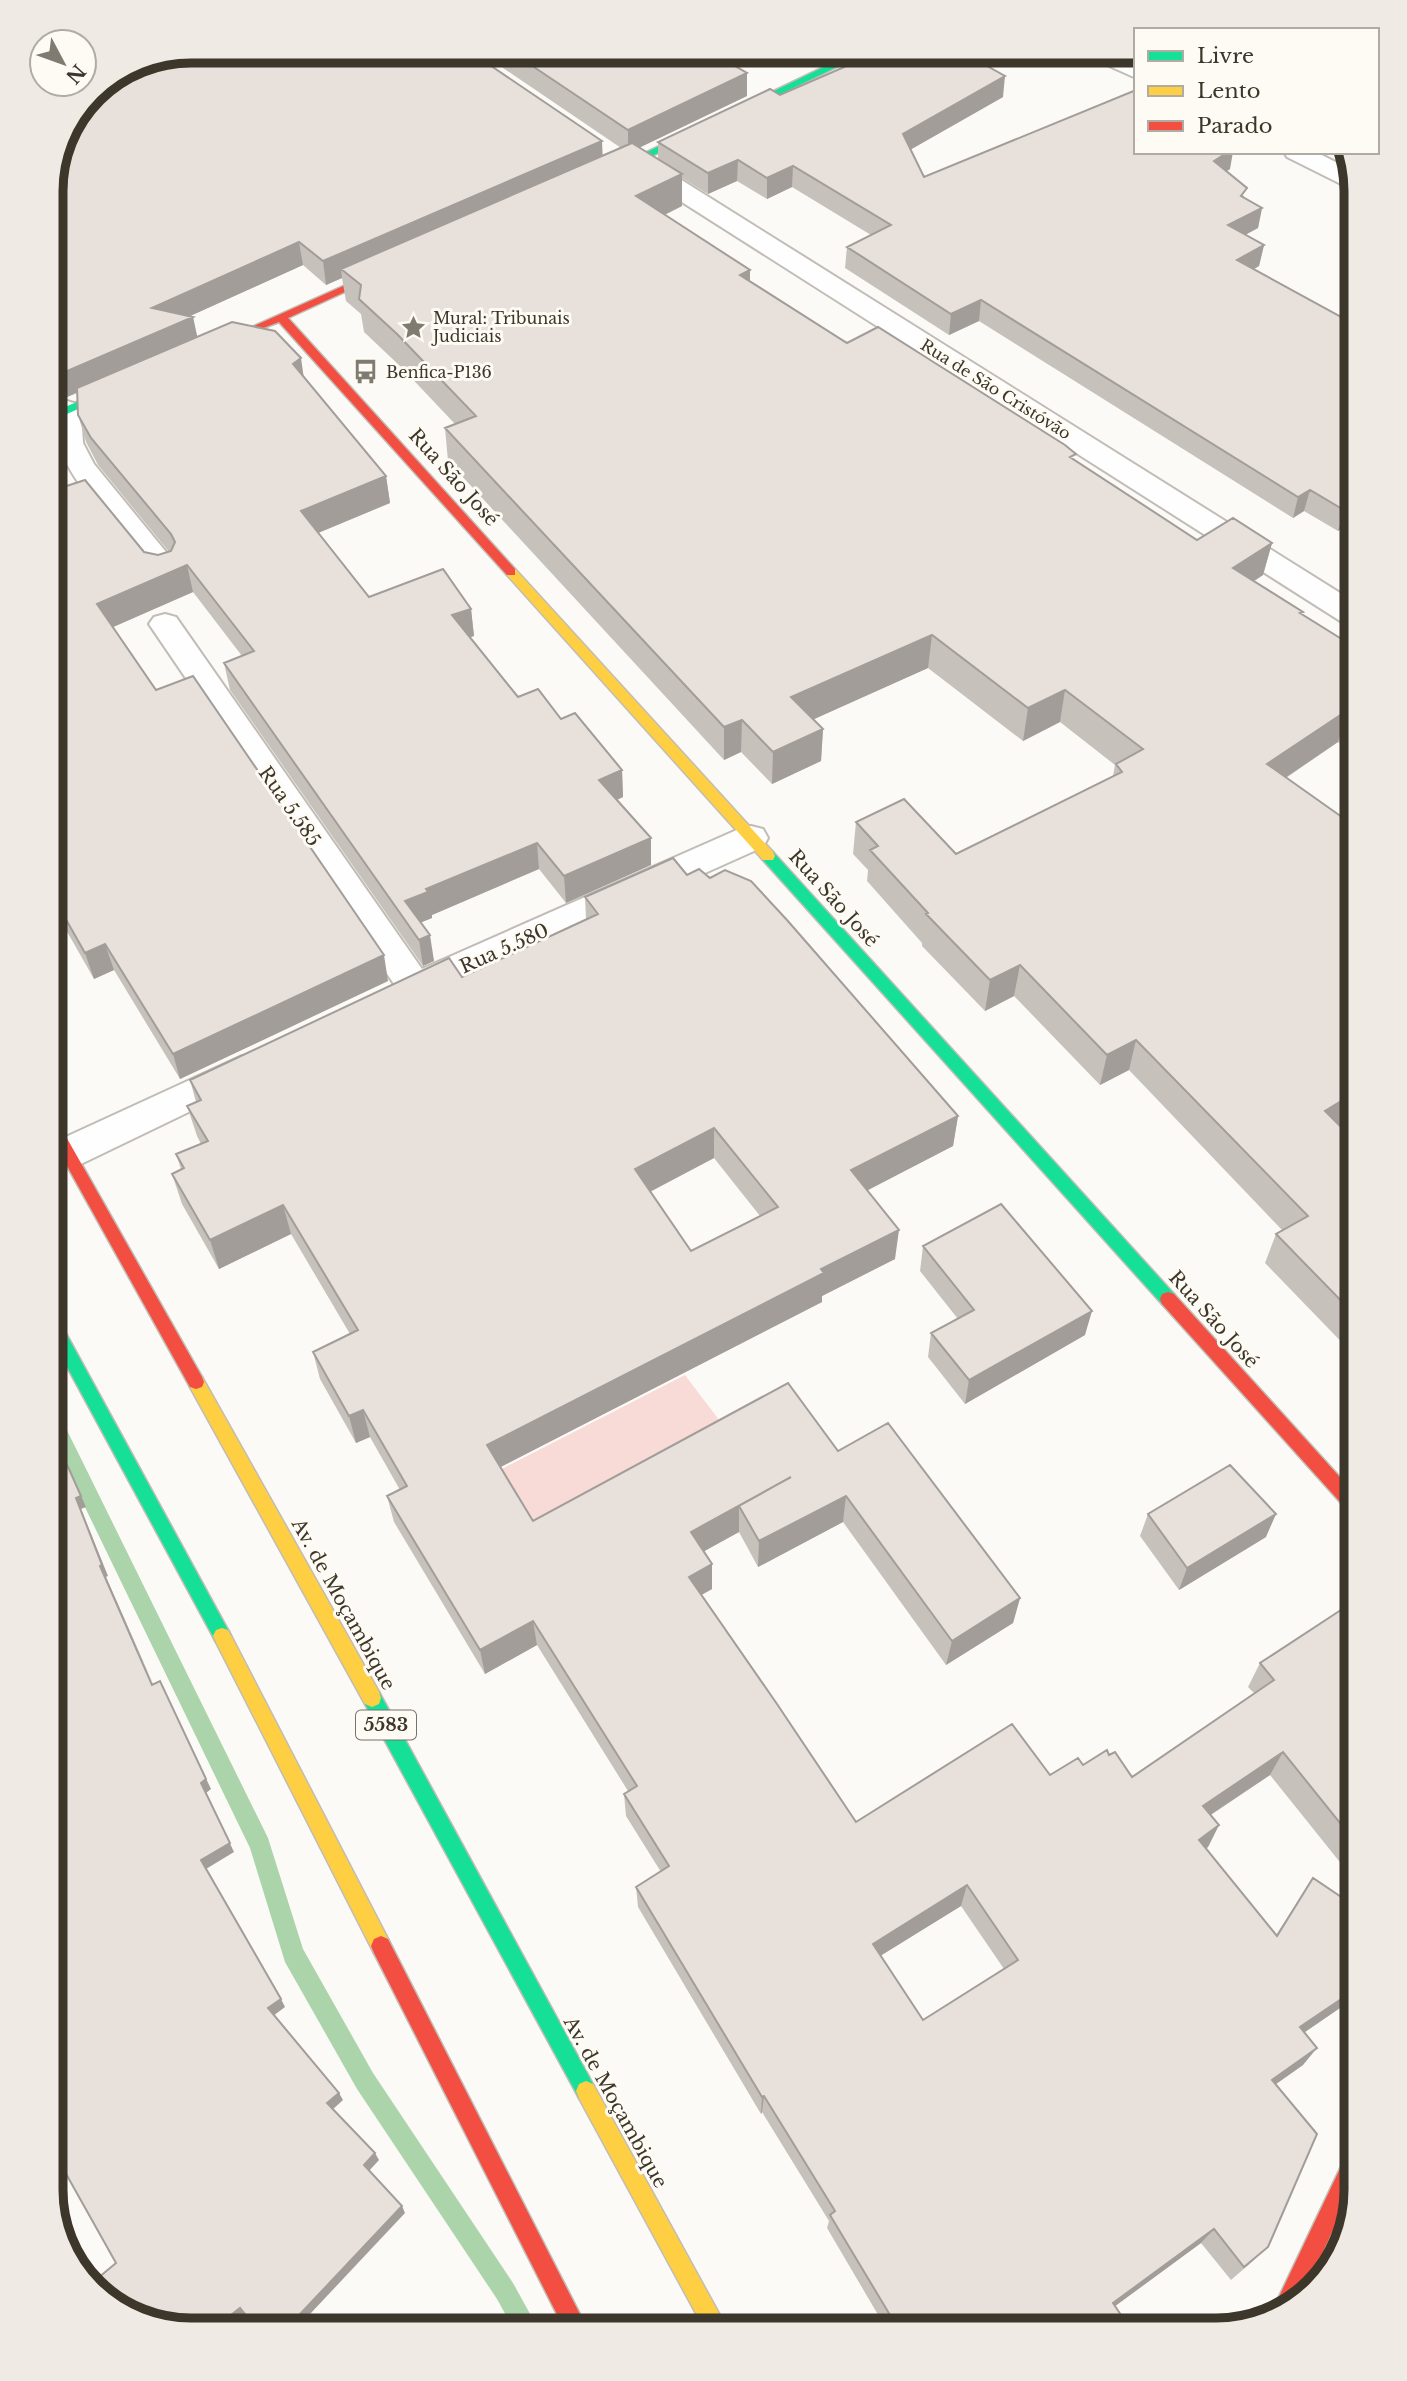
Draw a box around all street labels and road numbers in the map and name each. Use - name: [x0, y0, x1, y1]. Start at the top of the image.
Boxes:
- street label: Rua de São Cristóvão: [917, 334, 1075, 444]
- street label: Rua São José: [404, 424, 503, 531]
- street label: Rua 5.585: [254, 762, 325, 851]
- street label: Rua São José: [784, 845, 883, 952]
- street label: Rua 5.580: [456, 919, 552, 978]
- street label: Rua São José: [1164, 1266, 1263, 1373]
- street label: Av. de Moçambique: [286, 1514, 400, 1694]
- road number: 5583: [356, 1710, 416, 1740]
- street label: Av. de Moçambique: [558, 2012, 672, 2192]

